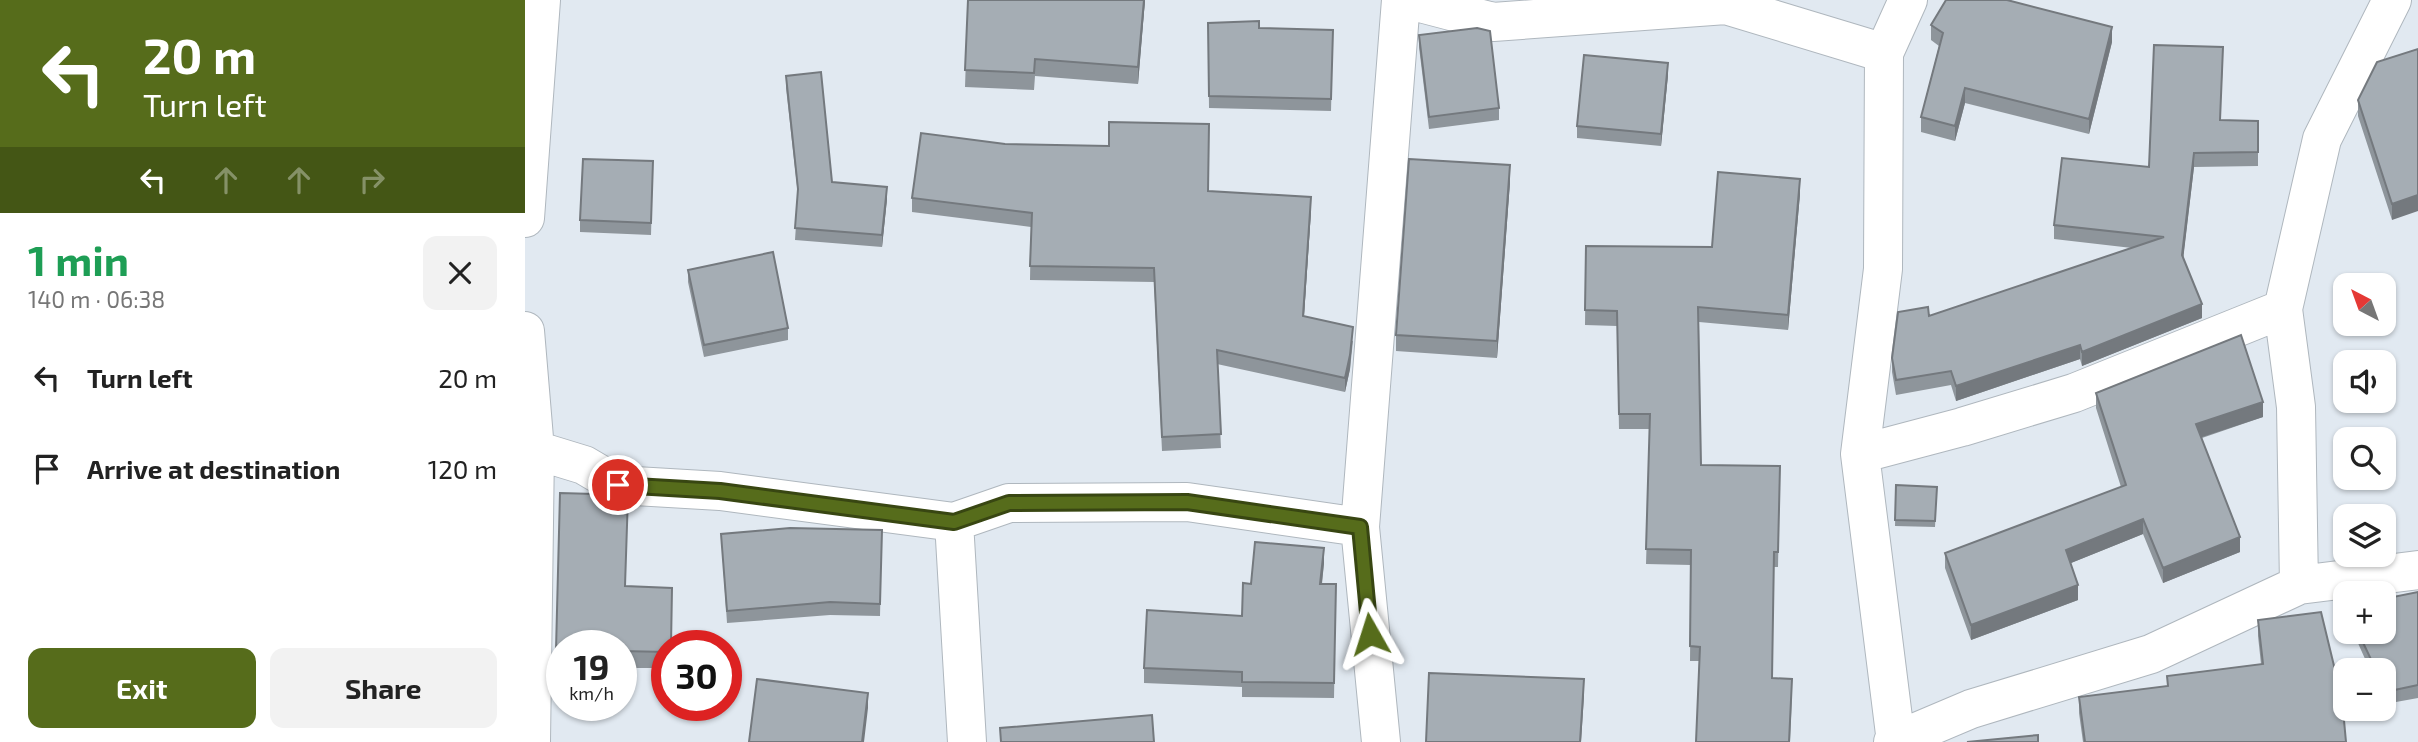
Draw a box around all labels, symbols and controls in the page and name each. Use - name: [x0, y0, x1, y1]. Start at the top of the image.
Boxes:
- text: 20 m: [143, 25, 256, 84]
- icon: left: [28, 28, 119, 119]
- text: Turn left: [143, 85, 267, 123]
- icon: left: [134, 161, 172, 199]
- icon: ahead: [207, 161, 245, 199]
- icon: ahead: [280, 161, 318, 199]
- icon: right: [353, 161, 391, 199]
- text: 1 min: [28, 234, 129, 284]
- button: close: [423, 236, 497, 310]
- north arrow: [2333, 273, 2396, 336]
- map controls: [2333, 273, 2396, 721]
- text: 140 m · 06:38: [28, 285, 165, 313]
- button: sound: [2333, 350, 2396, 413]
- icon: left: [28, 359, 66, 397]
- text: Turn left: [87, 362, 193, 393]
- text: 20 m: [438, 362, 497, 393]
- button: search: [2333, 427, 2396, 490]
- icon: arrive: [28, 450, 66, 488]
- text: Arrive at destination: [87, 453, 340, 484]
- text: 120 m: [428, 453, 497, 484]
- pin: [588, 455, 648, 515]
- icon: arrive: [599, 466, 637, 504]
- button: layers: [2333, 504, 2396, 567]
- button: +: [2333, 581, 2396, 644]
- position arrow: [1333, 597, 1407, 671]
- speed limit sign: 30: [651, 630, 742, 721]
- text: 19: [574, 645, 609, 687]
- button: Exit: [28, 648, 256, 728]
- button: Share: [270, 648, 497, 728]
- button: −: [2333, 658, 2396, 721]
- text: km/h: [569, 682, 614, 704]

